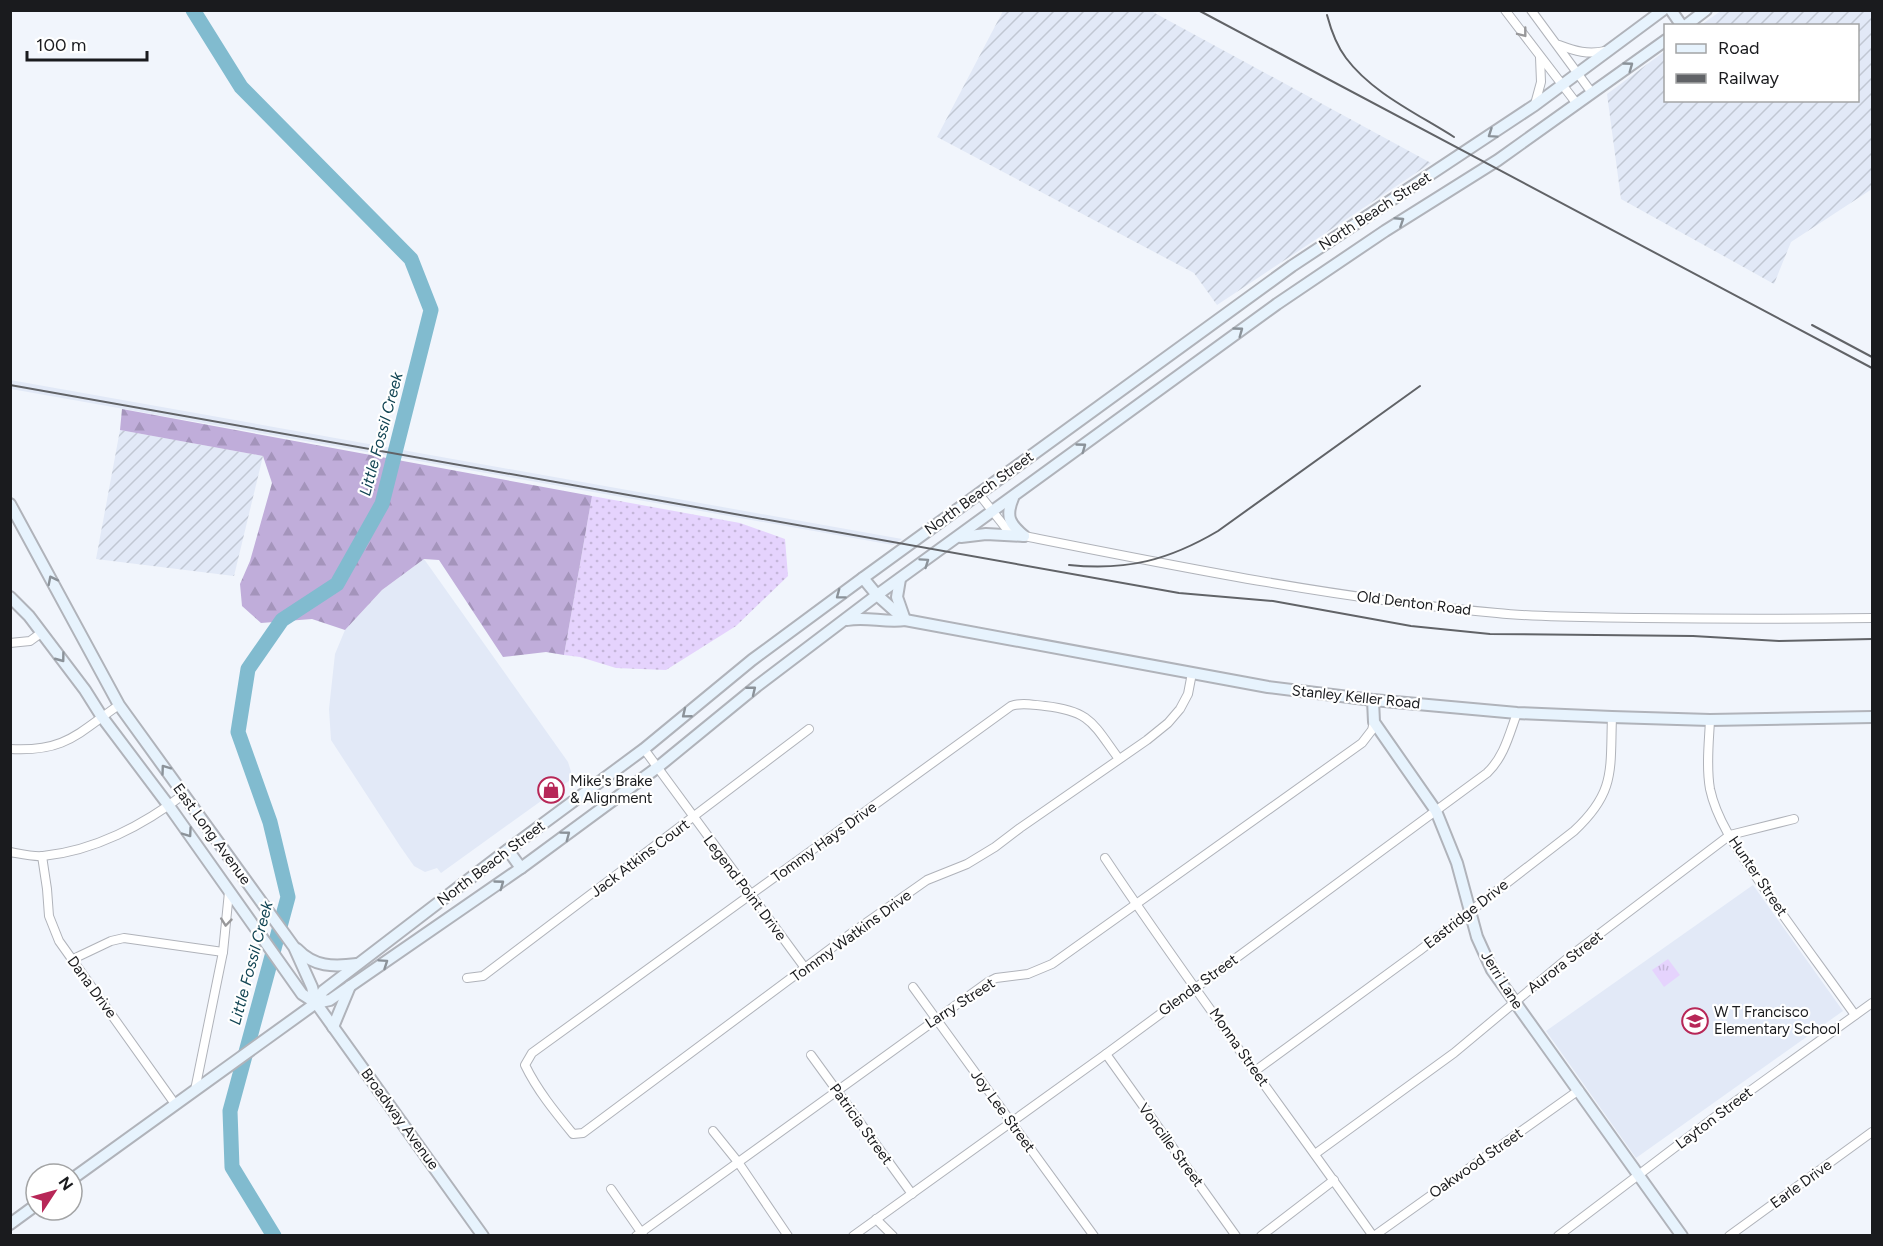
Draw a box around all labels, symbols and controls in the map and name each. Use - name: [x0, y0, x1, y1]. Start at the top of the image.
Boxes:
- scale bar: [27, 24, 147, 62]
- legend: [1664, 24, 1859, 102]
- one-way arrow: [1515, 26, 1526, 37]
- text: 100 m: [36, 34, 86, 56]
- text: Road: [1718, 37, 1759, 59]
- one-way arrow: [1622, 62, 1633, 73]
- text: Railway: [1718, 67, 1780, 89]
- one-way arrow: [1488, 127, 1499, 138]
- street label: North Beach Street: [1315, 168, 1435, 254]
- one-way arrow: [1393, 217, 1404, 228]
- one-way arrow: [1233, 328, 1244, 339]
- water label: Little Fossil Creek: [355, 369, 407, 498]
- one-way arrow: [1076, 443, 1087, 454]
- street label: North Beach Street: [921, 447, 1037, 539]
- one-way arrow: [918, 558, 929, 569]
- one-way arrow: [47, 575, 59, 586]
- street label: Old Denton Road: [1356, 587, 1472, 619]
- one-way arrow: [835, 588, 846, 599]
- one-way arrow: [53, 652, 64, 663]
- street label: Stanley Keller Road: [1291, 681, 1421, 713]
- one-way arrow: [745, 687, 756, 698]
- one-way arrow: [682, 707, 693, 718]
- one-way arrow: [161, 765, 172, 776]
- place label: Mike's Brake & Alignment: [570, 772, 653, 807]
- shop icon: Mike's Brake & Alignment: [536, 775, 566, 805]
- street label: East Long Avenue: [169, 780, 255, 888]
- street label: Tommy Hays Drive: [768, 798, 880, 886]
- street label: Jack Atkins Court: [587, 815, 693, 901]
- street label: North Beach Street: [434, 816, 549, 909]
- one-way arrow: [181, 826, 192, 837]
- one-way arrow: [559, 832, 570, 843]
- street label: Legend Point Drive: [700, 832, 790, 944]
- street label: Hunter Street: [1725, 833, 1792, 920]
- street label: Eastridge Drive: [1420, 876, 1512, 952]
- one-way arrow: [493, 880, 504, 891]
- street label: Tommy Watkins Drive: [787, 886, 915, 986]
- water label: Little Fossil Creek: [225, 898, 277, 1027]
- one-way arrow: [220, 918, 233, 927]
- street label: Aurora Street: [1524, 927, 1607, 997]
- street label: Jerri Lane: [1477, 948, 1527, 1012]
- street label: Glenda Street: [1155, 950, 1241, 1020]
- street label: Dana Drive: [63, 952, 121, 1022]
- one-way arrow: [377, 959, 388, 970]
- street label: Larry Street: [922, 974, 998, 1032]
- place label: W T Francisco Elementary School: [1714, 1003, 1840, 1038]
- street label: Monna Street: [1205, 1004, 1273, 1090]
- school or university icon: W T Francisco Elementary School: [1680, 1006, 1710, 1036]
- street label: Broadway Avenue: [357, 1065, 443, 1173]
- street label: Joy Lee Street: [967, 1066, 1039, 1156]
- street label: Patricia Street: [826, 1080, 896, 1168]
- street label: Layton Street: [1672, 1083, 1756, 1153]
- street label: Voncille Street: [1135, 1100, 1208, 1191]
- street label: Oakwood Street: [1426, 1124, 1527, 1202]
- street label: Earle Drive: [1767, 1156, 1835, 1212]
- north arrow: [24, 1162, 84, 1222]
- text: N: [54, 1173, 77, 1194]

